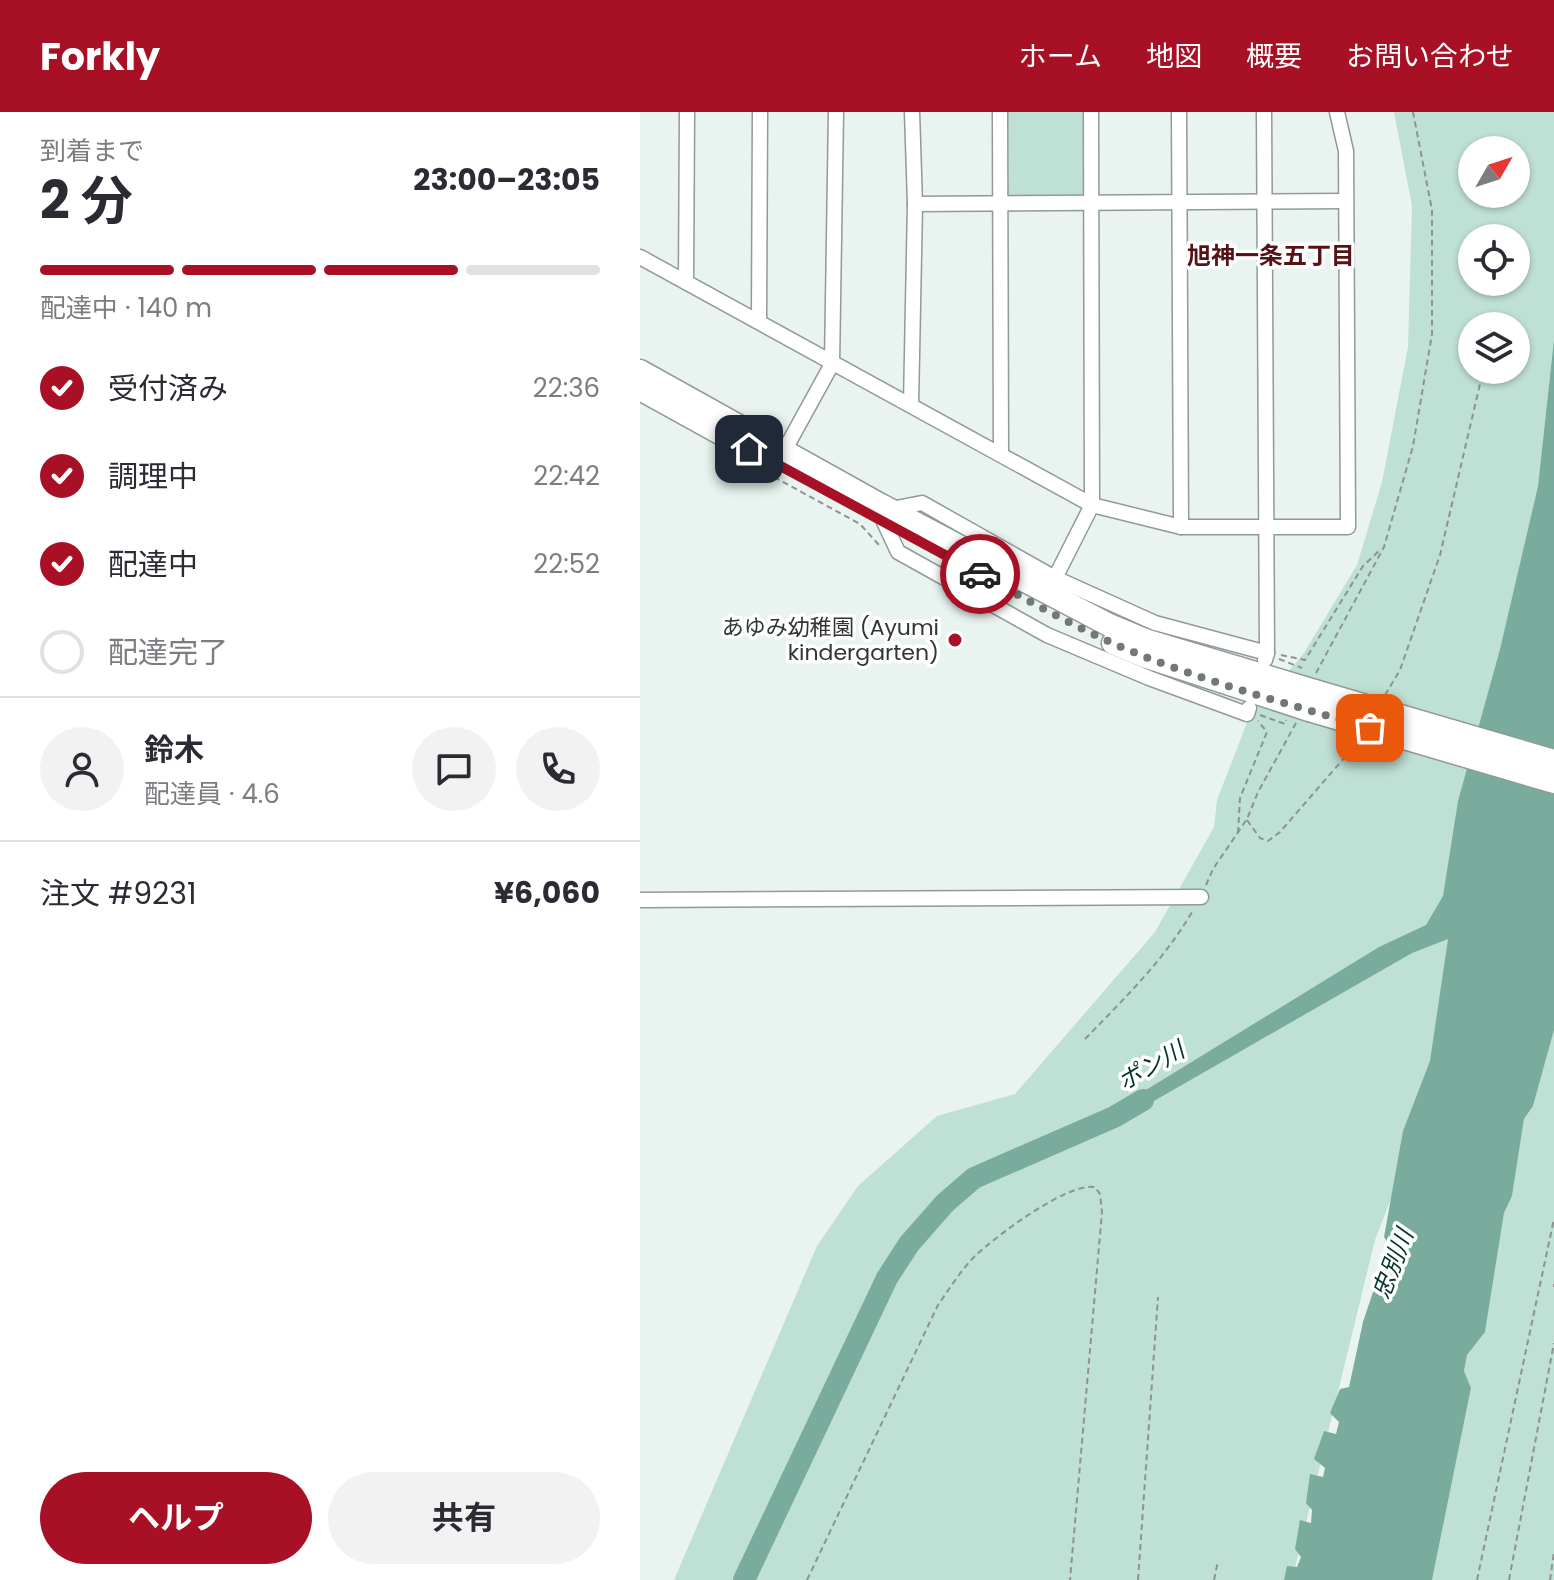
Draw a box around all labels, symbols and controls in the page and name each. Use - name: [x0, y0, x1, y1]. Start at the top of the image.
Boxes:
- text: Forkly: [40, 30, 160, 83]
- text: ホーム: [1019, 37, 1102, 76]
- text: 地図: [1146, 37, 1202, 76]
- text: 概要: [1246, 37, 1302, 76]
- text: お問い合わせ: [1346, 37, 1514, 76]
- text: 到着まで: [40, 133, 144, 169]
- north arrow: [1458, 136, 1530, 208]
- map controls: [1458, 136, 1530, 384]
- text: 23:00–23:05: [413, 158, 600, 201]
- text: 2 分: [40, 164, 133, 237]
- button: locate: [1458, 224, 1530, 296]
- district label: 旭神一条五丁目: [1187, 239, 1355, 272]
- text: 配達中 · 140 m: [40, 290, 212, 326]
- button: layers: [1458, 312, 1530, 384]
- icon: check: [40, 366, 84, 410]
- text: 受付済み: [108, 367, 228, 410]
- text: 22:36: [533, 370, 600, 406]
- pin: [715, 415, 783, 483]
- icon: home: [727, 427, 771, 471]
- icon: check: [40, 454, 84, 498]
- text: 調理中: [108, 455, 198, 498]
- text: 22:42: [533, 458, 600, 494]
- courier: [940, 534, 1020, 614]
- icon: check: [40, 542, 84, 586]
- text: 配達中: [108, 543, 198, 586]
- text: 22:52: [533, 546, 600, 582]
- icon: car: [958, 552, 1002, 596]
- place label: あゆみ幼稚園 (Ayumi kindergarten): [722, 612, 939, 668]
- text: 配達完了: [108, 631, 228, 674]
- marker: あゆみ幼稚園 (Ayumi kindergarten): [946, 631, 964, 649]
- pin: [1336, 694, 1404, 762]
- icon: bag: [1348, 706, 1392, 750]
- button: person: [40, 727, 124, 811]
- button: chat: [412, 727, 496, 811]
- button: phone: [516, 727, 600, 811]
- text: 鈴木: [144, 728, 204, 771]
- text: 配達員 · 4.6: [144, 776, 280, 812]
- text: ¥6,060: [494, 871, 600, 914]
- text: 注文 #9231: [40, 872, 197, 915]
- water label: ポン川: [1111, 1032, 1193, 1098]
- water label: 忠別川: [1364, 1221, 1422, 1303]
- button: ヘルプ: [40, 1472, 312, 1564]
- button: 共有: [328, 1472, 600, 1564]

